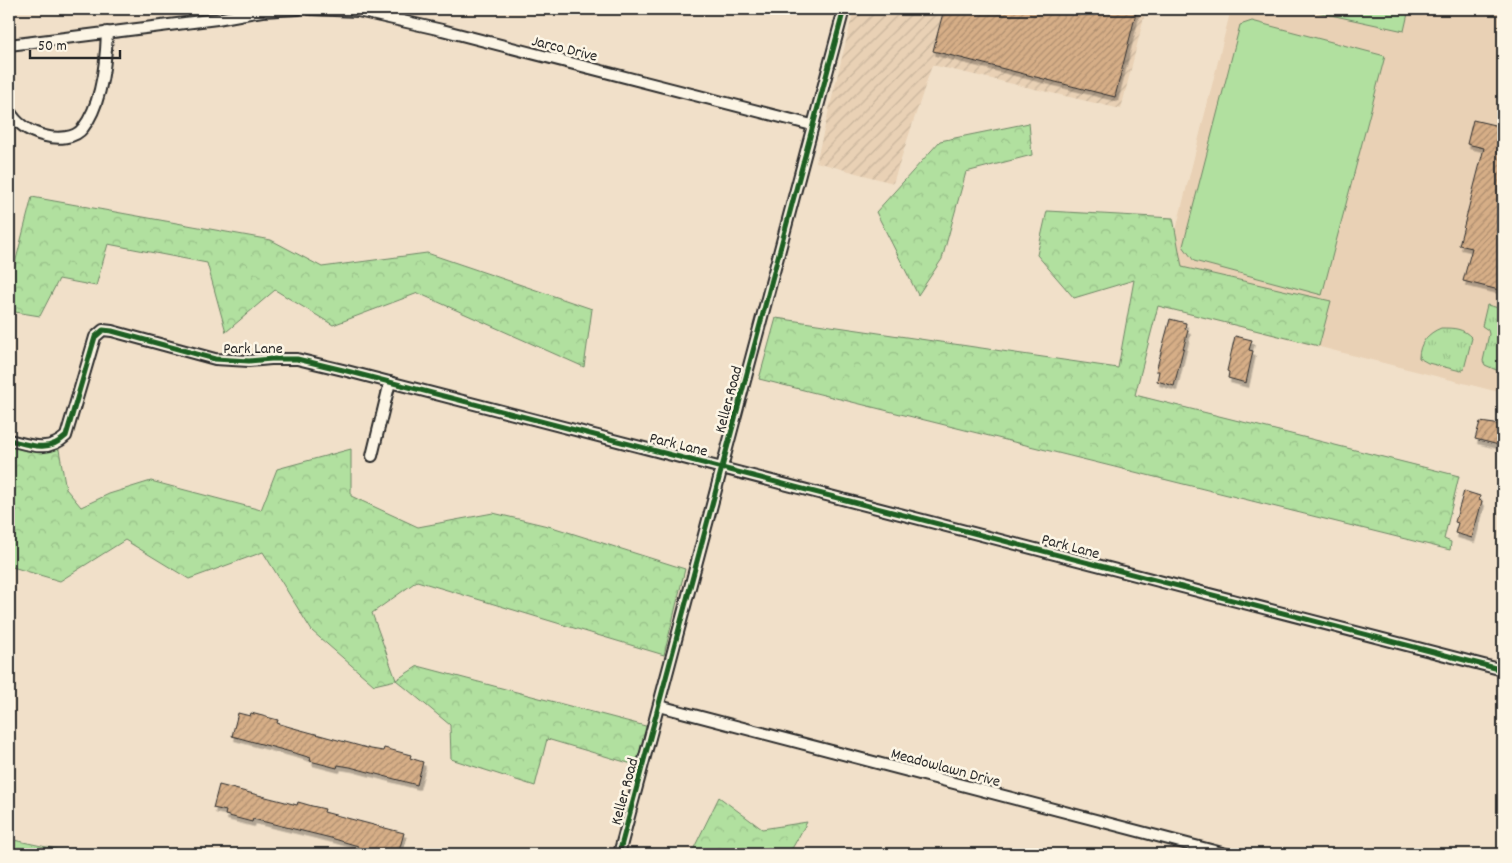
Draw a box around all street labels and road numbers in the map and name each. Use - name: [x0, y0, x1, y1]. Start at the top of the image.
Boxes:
- street label: Jarco Drive: [529, 30, 600, 69]
- street label: Park Lane: [223, 338, 283, 361]
- street label: Keller Road: [709, 364, 749, 436]
- street label: Park Lane: [647, 427, 710, 464]
- street label: Park Lane: [1039, 529, 1102, 566]
- street label: Meadowlawn Drive: [888, 743, 1003, 794]
- street label: Keller Road: [605, 756, 645, 828]

